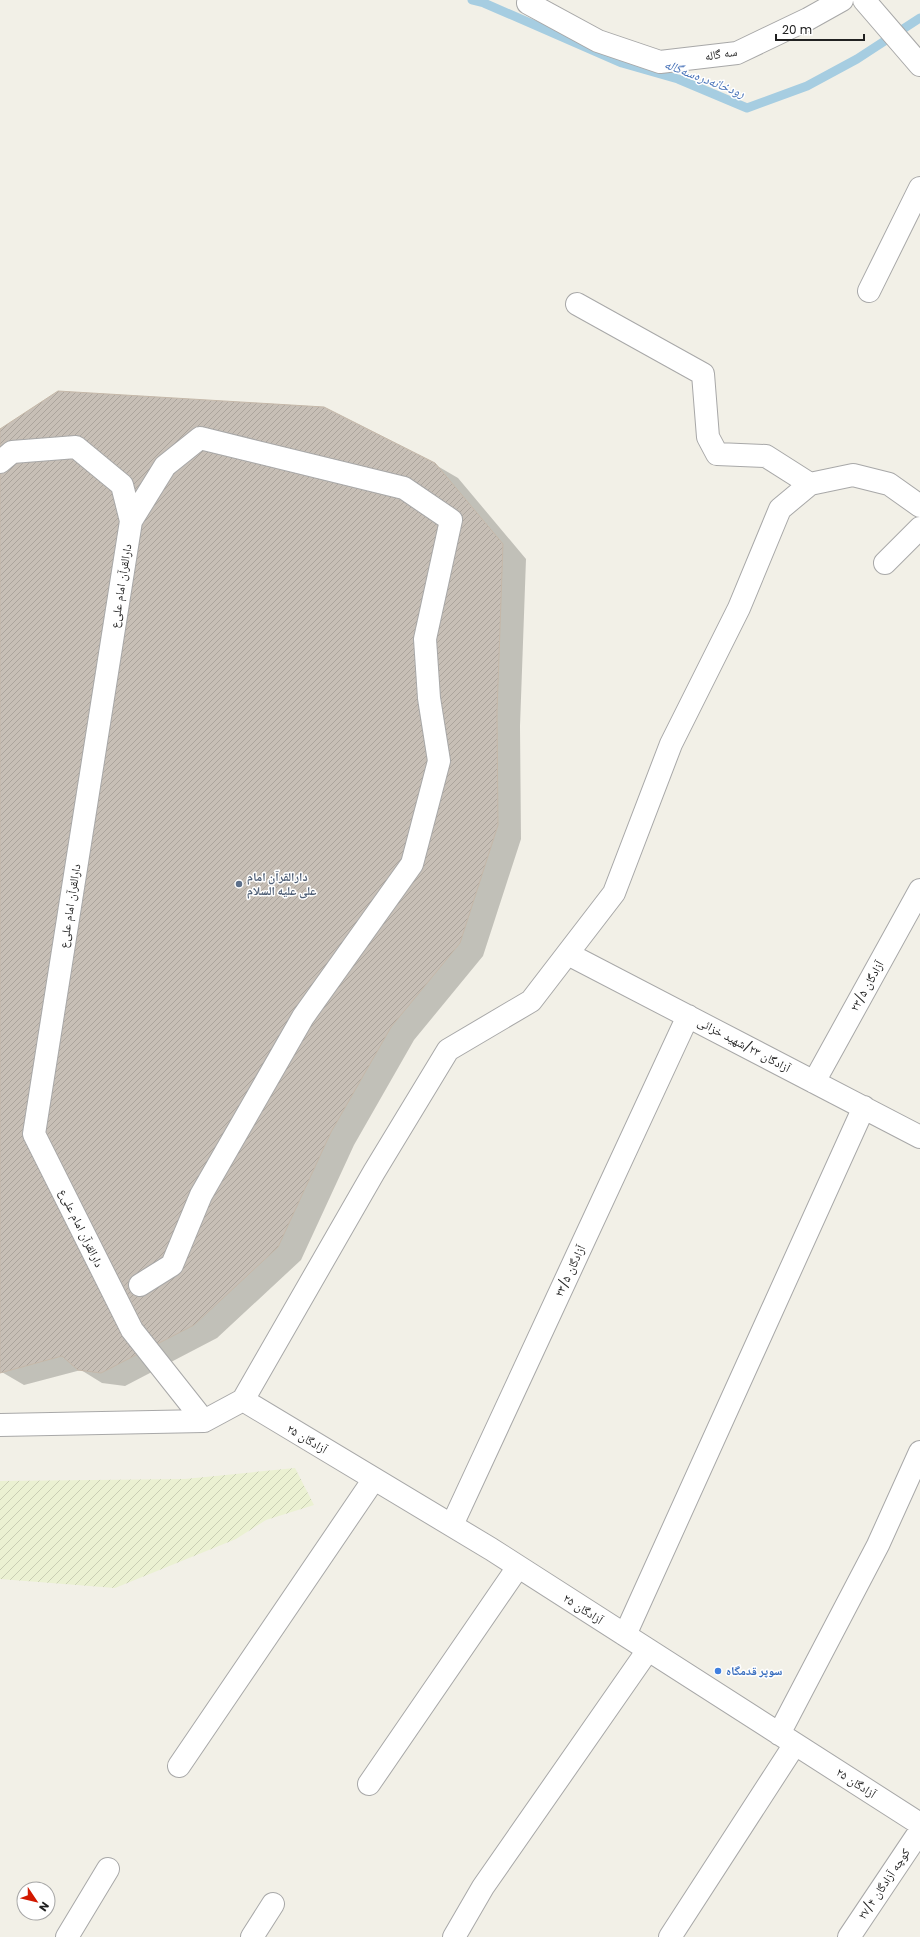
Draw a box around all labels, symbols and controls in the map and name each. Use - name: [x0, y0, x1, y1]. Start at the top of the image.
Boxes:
- scale bar: [776, 16, 864, 42]
- text: 20 m: [782, 21, 812, 38]
- street label: سه گاله: [704, 43, 738, 64]
- water label: رودخانه‌دره‌سه‌گاله: [662, 54, 748, 103]
- street label: دارالقرآن امام علی‌ع: [105, 542, 136, 629]
- street label: دارالقرآن امام علی‌ع: [54, 862, 85, 949]
- place label: دارالقرآن امام علی علیه السلام: [247, 868, 317, 899]
- marker: دارالقرآن امام علی علیه السلام: [234, 879, 244, 889]
- street label: آزادگان ۲۳/۵: [846, 957, 888, 1014]
- street label: آزادگان ۲۳/شهید خزائی: [695, 1013, 794, 1077]
- street label: دارالقرآن امام علی‌ع: [55, 1186, 108, 1270]
- street label: آزادگان ۲۳/۵: [550, 1241, 589, 1300]
- street label: آزادگان ۲۵: [284, 1420, 331, 1458]
- street label: آزادگان ۲۵: [560, 1589, 607, 1628]
- place label: سوپر قدمگاه: [726, 1662, 782, 1679]
- marker: سوپر قدمگاه: [713, 1666, 723, 1676]
- street label: آزادگان ۲۵: [833, 1763, 880, 1802]
- street label: کوچه آزادگان ۲۷/۴: [854, 1845, 914, 1923]
- north arrow: [16, 1881, 56, 1921]
- text: N: [35, 1899, 53, 1915]

